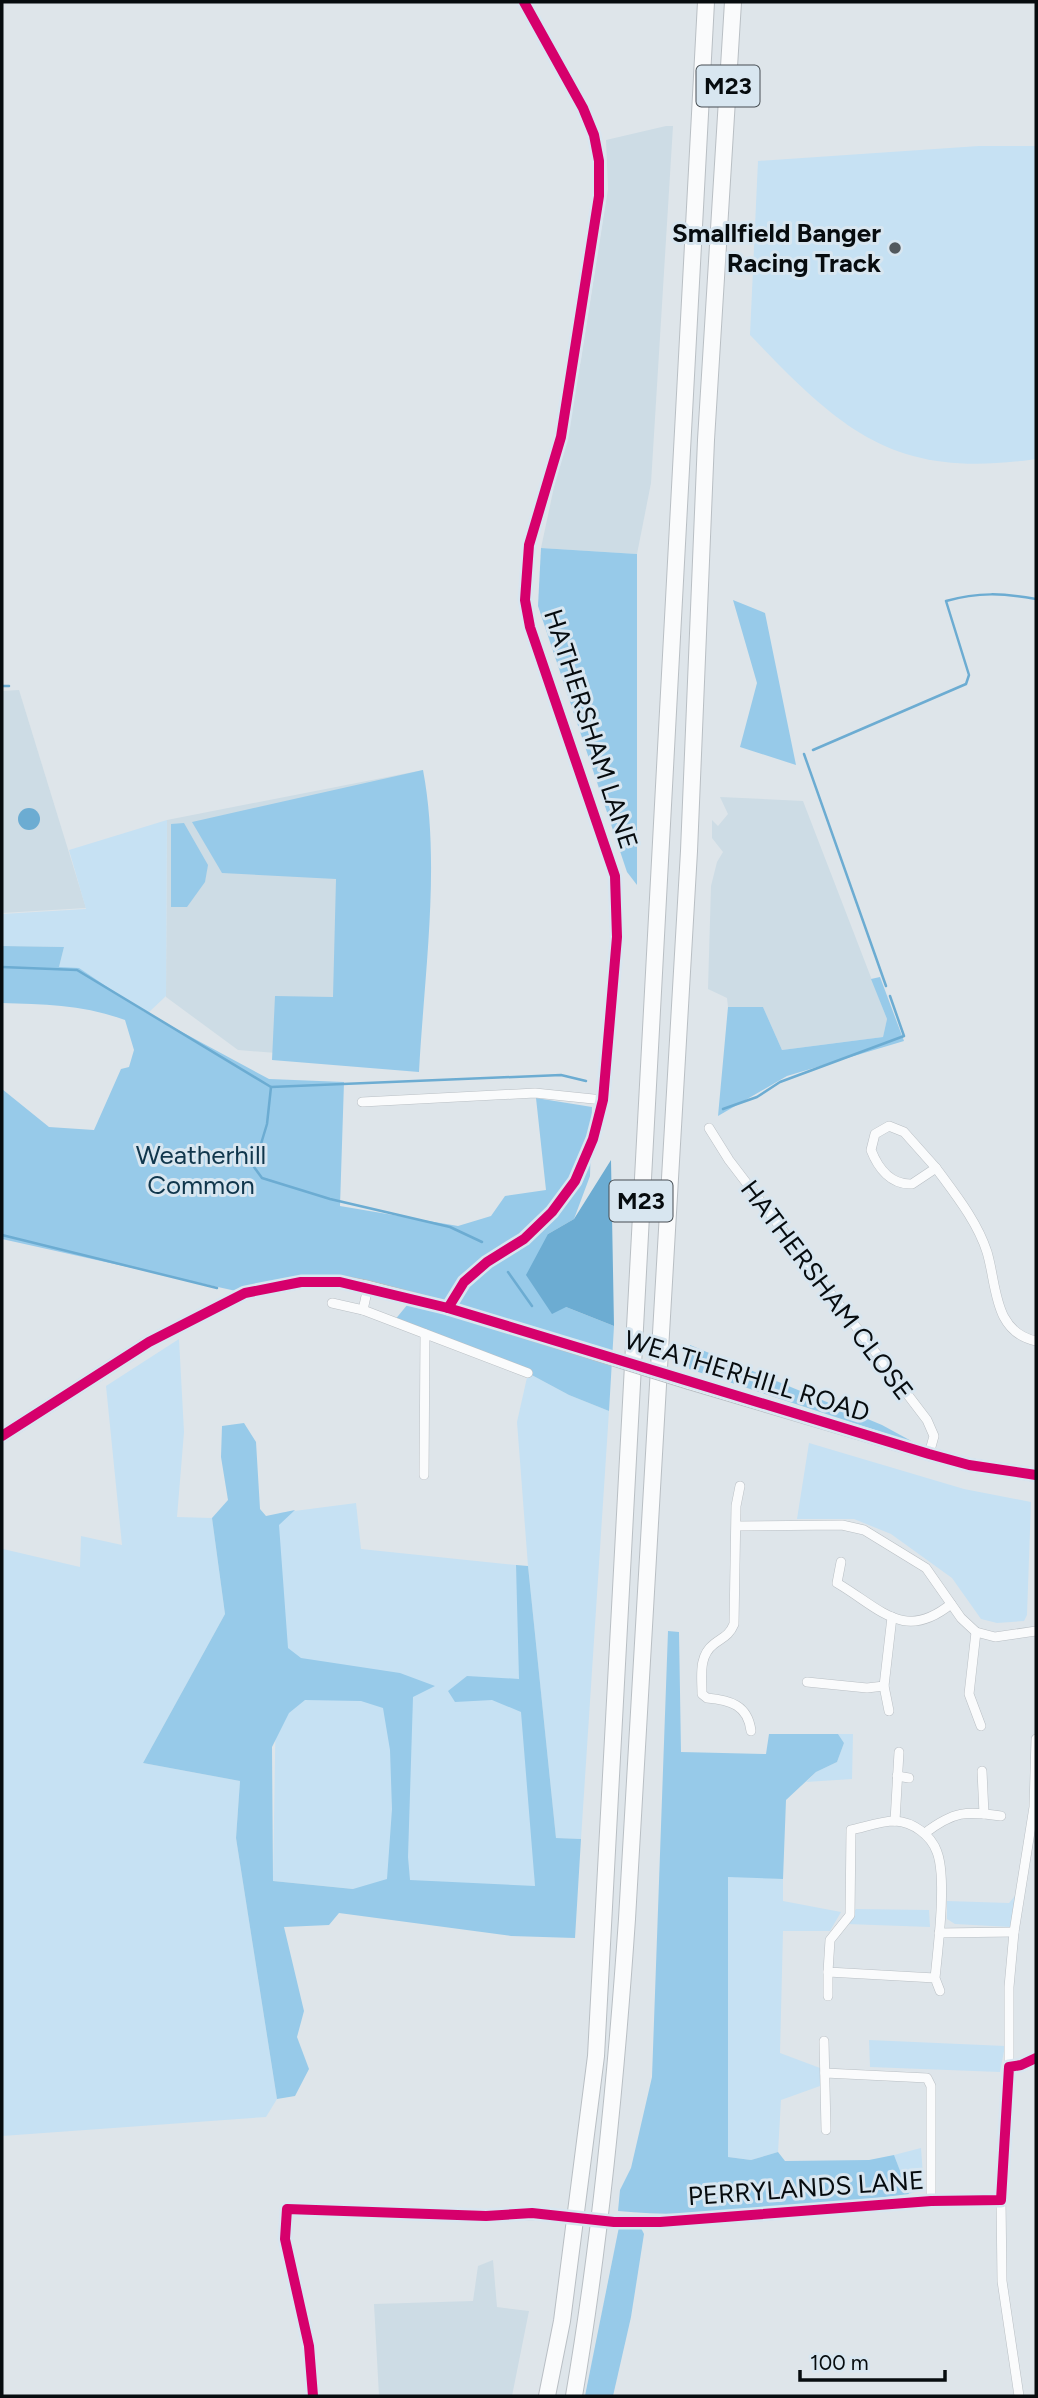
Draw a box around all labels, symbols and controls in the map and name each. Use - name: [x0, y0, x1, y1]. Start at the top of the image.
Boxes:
- road number: M23: [696, 66, 760, 106]
- place label: Smallfield Banger Racing Track: [672, 217, 881, 279]
- marker: Smallfield Banger Racing Track: [887, 240, 903, 256]
- street label: HATHERSHAM LANE: [537, 605, 645, 853]
- park label: Weatherhill Common: [136, 1139, 266, 1201]
- street label: HATHERSHAM CLOSE: [734, 1174, 920, 1406]
- road number: M23: [610, 1181, 672, 1222]
- street label: WEATHERHILL ROAD: [620, 1323, 874, 1429]
- street label: PERRYLANDS LANE: [687, 2164, 925, 2212]
- scale bar: [800, 2338, 945, 2382]
- text: 100 m: [810, 2350, 869, 2375]

